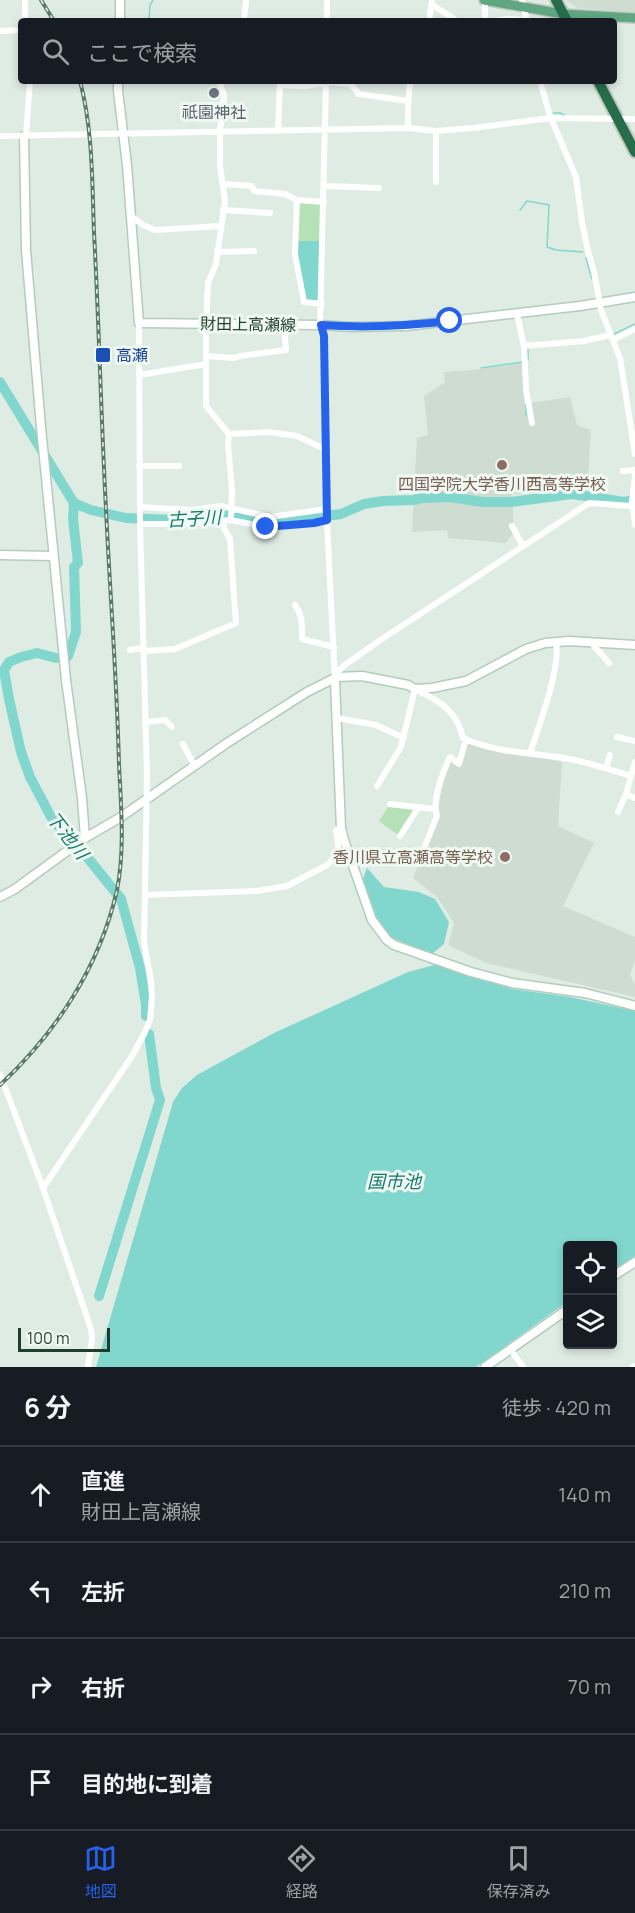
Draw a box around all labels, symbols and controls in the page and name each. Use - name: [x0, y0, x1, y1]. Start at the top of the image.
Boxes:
- search box: [18, 18, 617, 84]
- icon: search: [39, 35, 72, 68]
- text: ここで検索: [87, 38, 197, 68]
- marker: 祇園神社: [207, 86, 221, 100]
- place label: 祇園神社: [182, 101, 246, 123]
- route start: [436, 307, 462, 333]
- street label: 財田上高瀬線: [200, 312, 296, 336]
- place label: 高瀬: [116, 344, 148, 366]
- marker: 高瀬: [94, 346, 112, 364]
- marker: 四国学院大学香川西高等学校: [495, 458, 509, 472]
- place label: 四国学院大学香川西高等学校: [398, 473, 606, 495]
- water label: 古子川: [166, 504, 224, 531]
- route end: [252, 513, 278, 539]
- water label: 下池川: [42, 806, 95, 865]
- place label: 香川県立高瀬高等学校: [333, 846, 493, 868]
- marker: 香川県立高瀬高等学校: [498, 850, 512, 864]
- water label: 国市池: [367, 1169, 423, 1193]
- map controls: [563, 1241, 617, 1349]
- button: locate: [563, 1241, 617, 1295]
- button: layers: [563, 1295, 617, 1349]
- scale bar: [18, 1325, 110, 1352]
- text: 100 m: [27, 1327, 70, 1349]
- text: 6 分: [24, 1389, 71, 1425]
- text: 徒歩 · 420 m: [502, 1394, 611, 1421]
- text: 直進: [81, 1466, 125, 1496]
- icon: ahead: [24, 1478, 57, 1511]
- text: 140 m: [558, 1481, 611, 1508]
- text: 財田上高瀬線: [81, 1498, 201, 1525]
- icon: left: [24, 1574, 57, 1607]
- text: 左折: [81, 1577, 125, 1607]
- text: 210 m: [559, 1577, 611, 1604]
- icon: right: [24, 1670, 57, 1703]
- text: 右折: [81, 1673, 125, 1703]
- text: 70 m: [568, 1673, 611, 1700]
- icon: arrive: [24, 1766, 57, 1799]
- text: 目的地に到着: [81, 1769, 213, 1799]
- tab: 地図: [84, 1842, 117, 1902]
- tab: 経路: [285, 1842, 318, 1902]
- tab: 保存済み: [487, 1842, 551, 1902]

